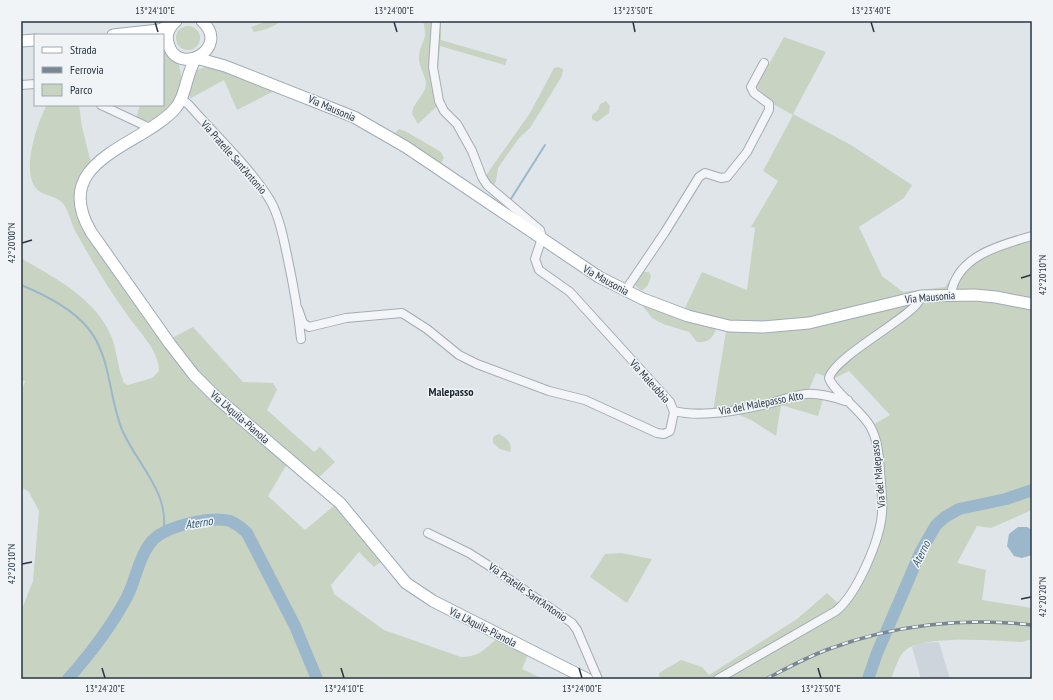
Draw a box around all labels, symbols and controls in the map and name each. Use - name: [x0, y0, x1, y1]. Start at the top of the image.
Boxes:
- text: 13°24'10"E: [135, 4, 175, 17]
- text: 13°24'00"E: [374, 4, 414, 17]
- text: 13°23'50"E: [613, 4, 653, 17]
- text: 13°23'40"E: [851, 4, 891, 17]
- legend: [34, 34, 164, 106]
- text: Strada: [70, 42, 97, 57]
- text: Ferrovia: [70, 62, 104, 77]
- text: Parco: [70, 82, 92, 97]
- street label: Via Mausonia: [305, 91, 358, 124]
- street label: Via Pratelle Sant'Antonio: [197, 116, 270, 197]
- text: 42°20'00"N: [5, 223, 18, 263]
- text: 42°20'10"N: [1036, 255, 1049, 295]
- street label: Via Mausonia: [580, 261, 631, 298]
- street label: Via Mausonia: [903, 288, 956, 306]
- street label: Via Maleubbia: [626, 356, 673, 406]
- district label: Malepasso: [428, 384, 474, 399]
- street label: Via L'Aquila-Pianola: [207, 387, 273, 447]
- street label: Via del Malepasso Alto: [717, 388, 805, 418]
- street label: Via del Malepasso: [867, 439, 889, 510]
- water label: Aterno: [184, 513, 214, 532]
- water label: Aterno: [908, 537, 934, 569]
- text: 42°20'10"N: [5, 544, 18, 584]
- street label: Via Pratelle Sant'Antonio: [485, 559, 570, 625]
- text: 42°20'20"N: [1036, 577, 1049, 617]
- street label: Via L'Aquila-Pianola: [446, 604, 519, 650]
- text: 13°24'20"E: [85, 682, 125, 695]
- text: 13°24'10"E: [324, 682, 364, 695]
- text: 13°24'00"E: [562, 682, 602, 695]
- text: 13°23'50"E: [801, 682, 841, 695]

